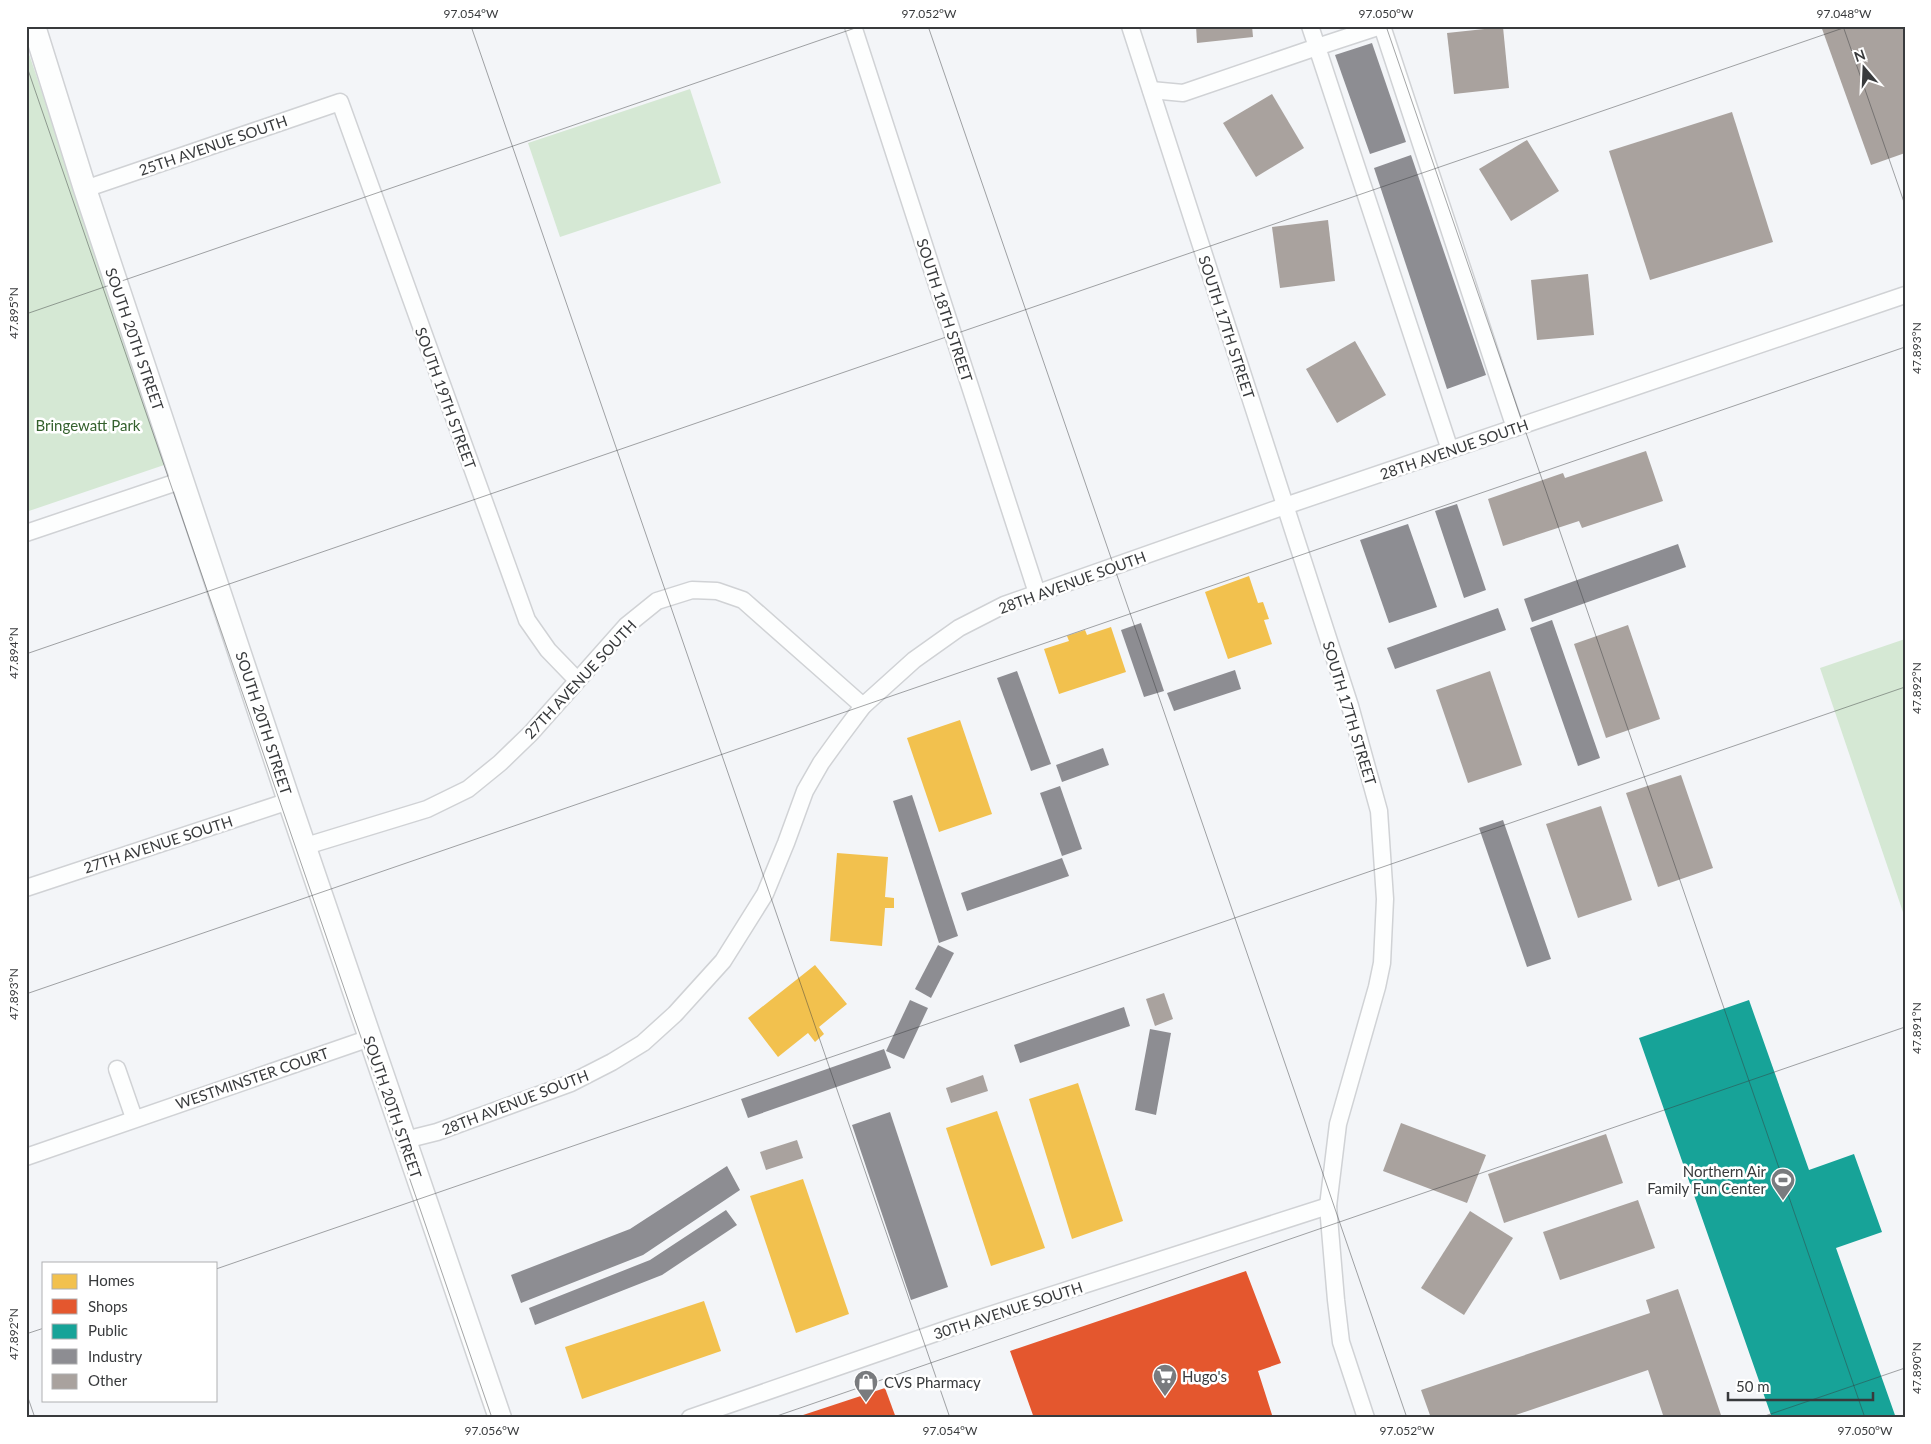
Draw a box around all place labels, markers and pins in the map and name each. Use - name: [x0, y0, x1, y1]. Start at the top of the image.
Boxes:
- place label: Northern Air Family Fun Center: [1647, 1162, 1767, 1197]
- sports icon: Northern Air Family Fun Center: [1770, 1167, 1796, 1201]
- supermarket icon: Hugo's: [1152, 1363, 1178, 1397]
- place label: Hugo's: [1182, 1367, 1227, 1385]
- shop icon: CVS Pharmacy: [853, 1369, 879, 1403]
- place label: CVS Pharmacy: [884, 1373, 981, 1391]

